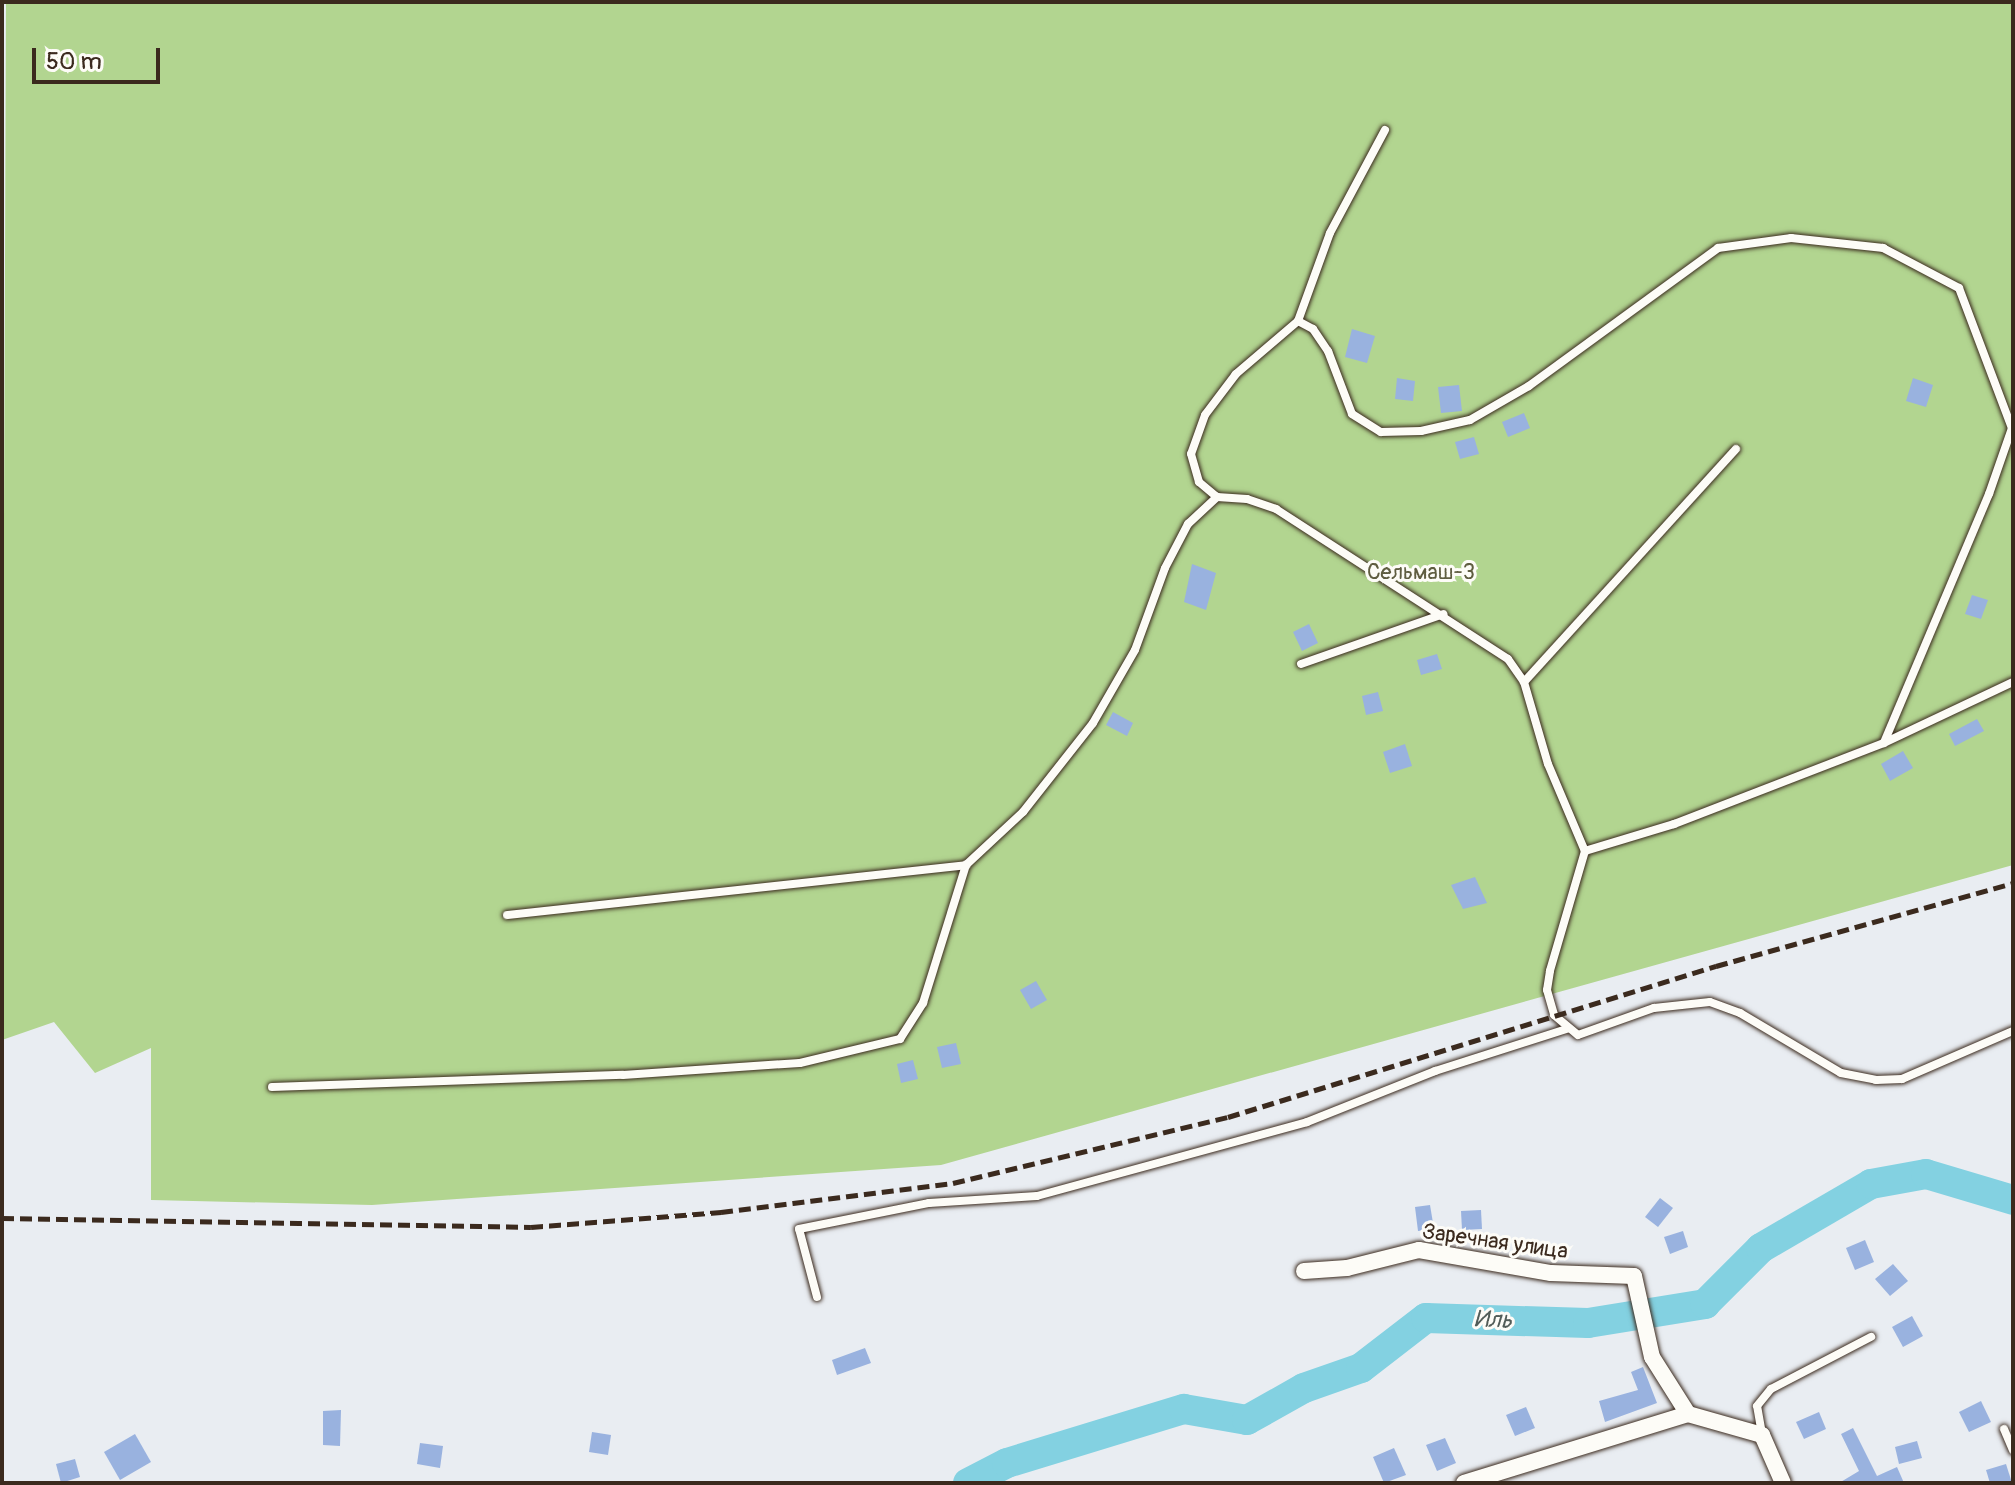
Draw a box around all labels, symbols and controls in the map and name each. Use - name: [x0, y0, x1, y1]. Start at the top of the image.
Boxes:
- scale bar: [36, 32, 164, 82]
- text: 50 m: [46, 47, 102, 76]
- park label: Сельмаш-3: [1367, 560, 1475, 586]
- street label: Заречная улица: [1420, 1219, 1570, 1265]
- water label: Иль: [1473, 1305, 1513, 1335]

